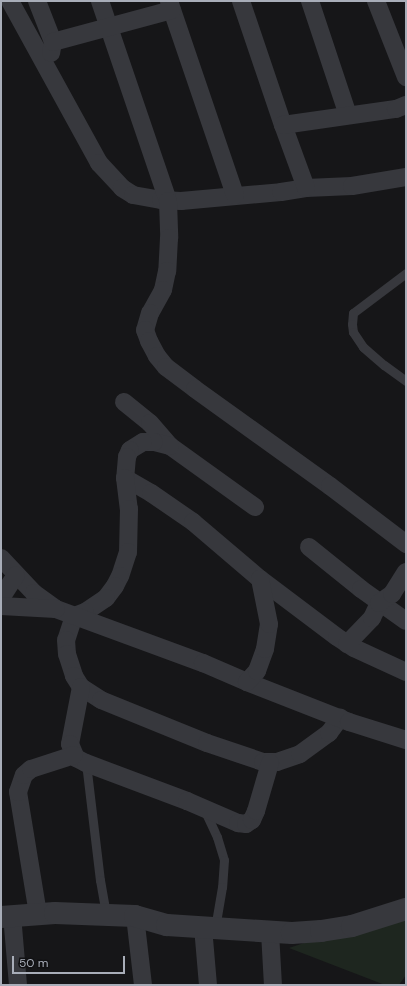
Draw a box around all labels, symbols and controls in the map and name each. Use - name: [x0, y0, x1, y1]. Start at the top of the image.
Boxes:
- scale bar: [14, 948, 127, 974]
- text: 50 m: [19, 955, 48, 971]

